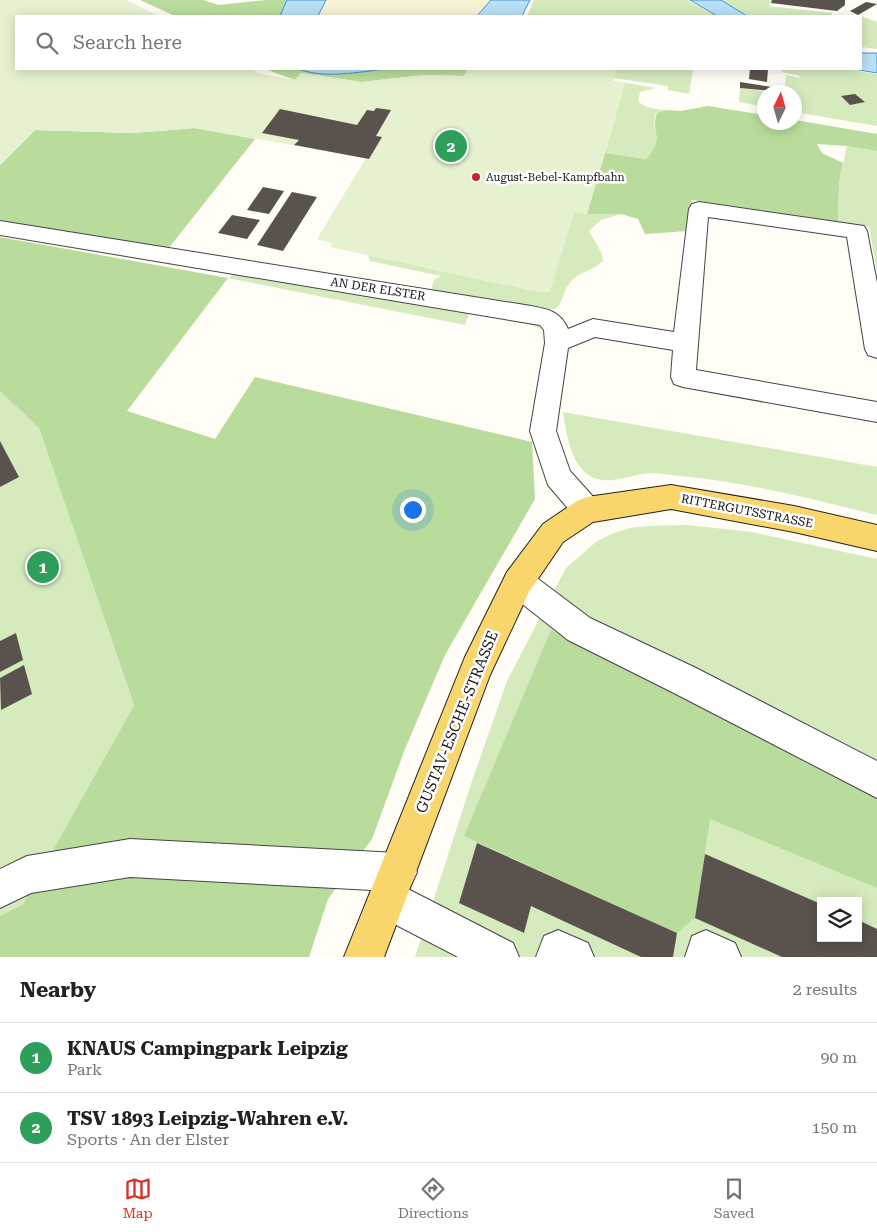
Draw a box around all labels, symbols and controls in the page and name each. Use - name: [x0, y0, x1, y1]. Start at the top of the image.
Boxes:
- search box: [15, 15, 862, 70]
- icon: search: [33, 29, 61, 57]
- text: Search here: [73, 31, 182, 54]
- north arrow: [757, 85, 802, 130]
- pin: 2: [435, 127, 467, 165]
- marker: August-Bebel-Kampfbahn: [470, 171, 482, 183]
- place label: August-Bebel-Kampfbahn: [486, 171, 625, 184]
- street label: AN DER ELSTER: [330, 275, 427, 304]
- street label: RITTERGUTSSTRASSE: [680, 491, 814, 531]
- your location: [400, 497, 426, 523]
- pin: 1: [27, 548, 59, 586]
- street label: GUSTAV-ESCHE-STRASSE: [412, 628, 502, 816]
- map controls: [817, 897, 862, 942]
- button: layers: [817, 897, 862, 942]
- text: Nearby: [20, 978, 96, 1002]
- text: 2 results: [793, 980, 857, 999]
- text: KNAUS Campingpark Leipzig: [67, 1037, 348, 1060]
- text: 1: [32, 1048, 40, 1067]
- text: 90 m: [820, 1048, 857, 1067]
- text: Park: [67, 1060, 102, 1079]
- text: TSV 1893 Leipzig-Wahren e.V.: [67, 1107, 349, 1130]
- text: 2: [32, 1118, 40, 1137]
- text: 150 m: [811, 1118, 857, 1137]
- text: Sports · An der Elster: [67, 1130, 229, 1149]
- tab: Map: [123, 1175, 153, 1221]
- tab: Directions: [398, 1175, 468, 1221]
- tab: Saved: [714, 1175, 754, 1221]

